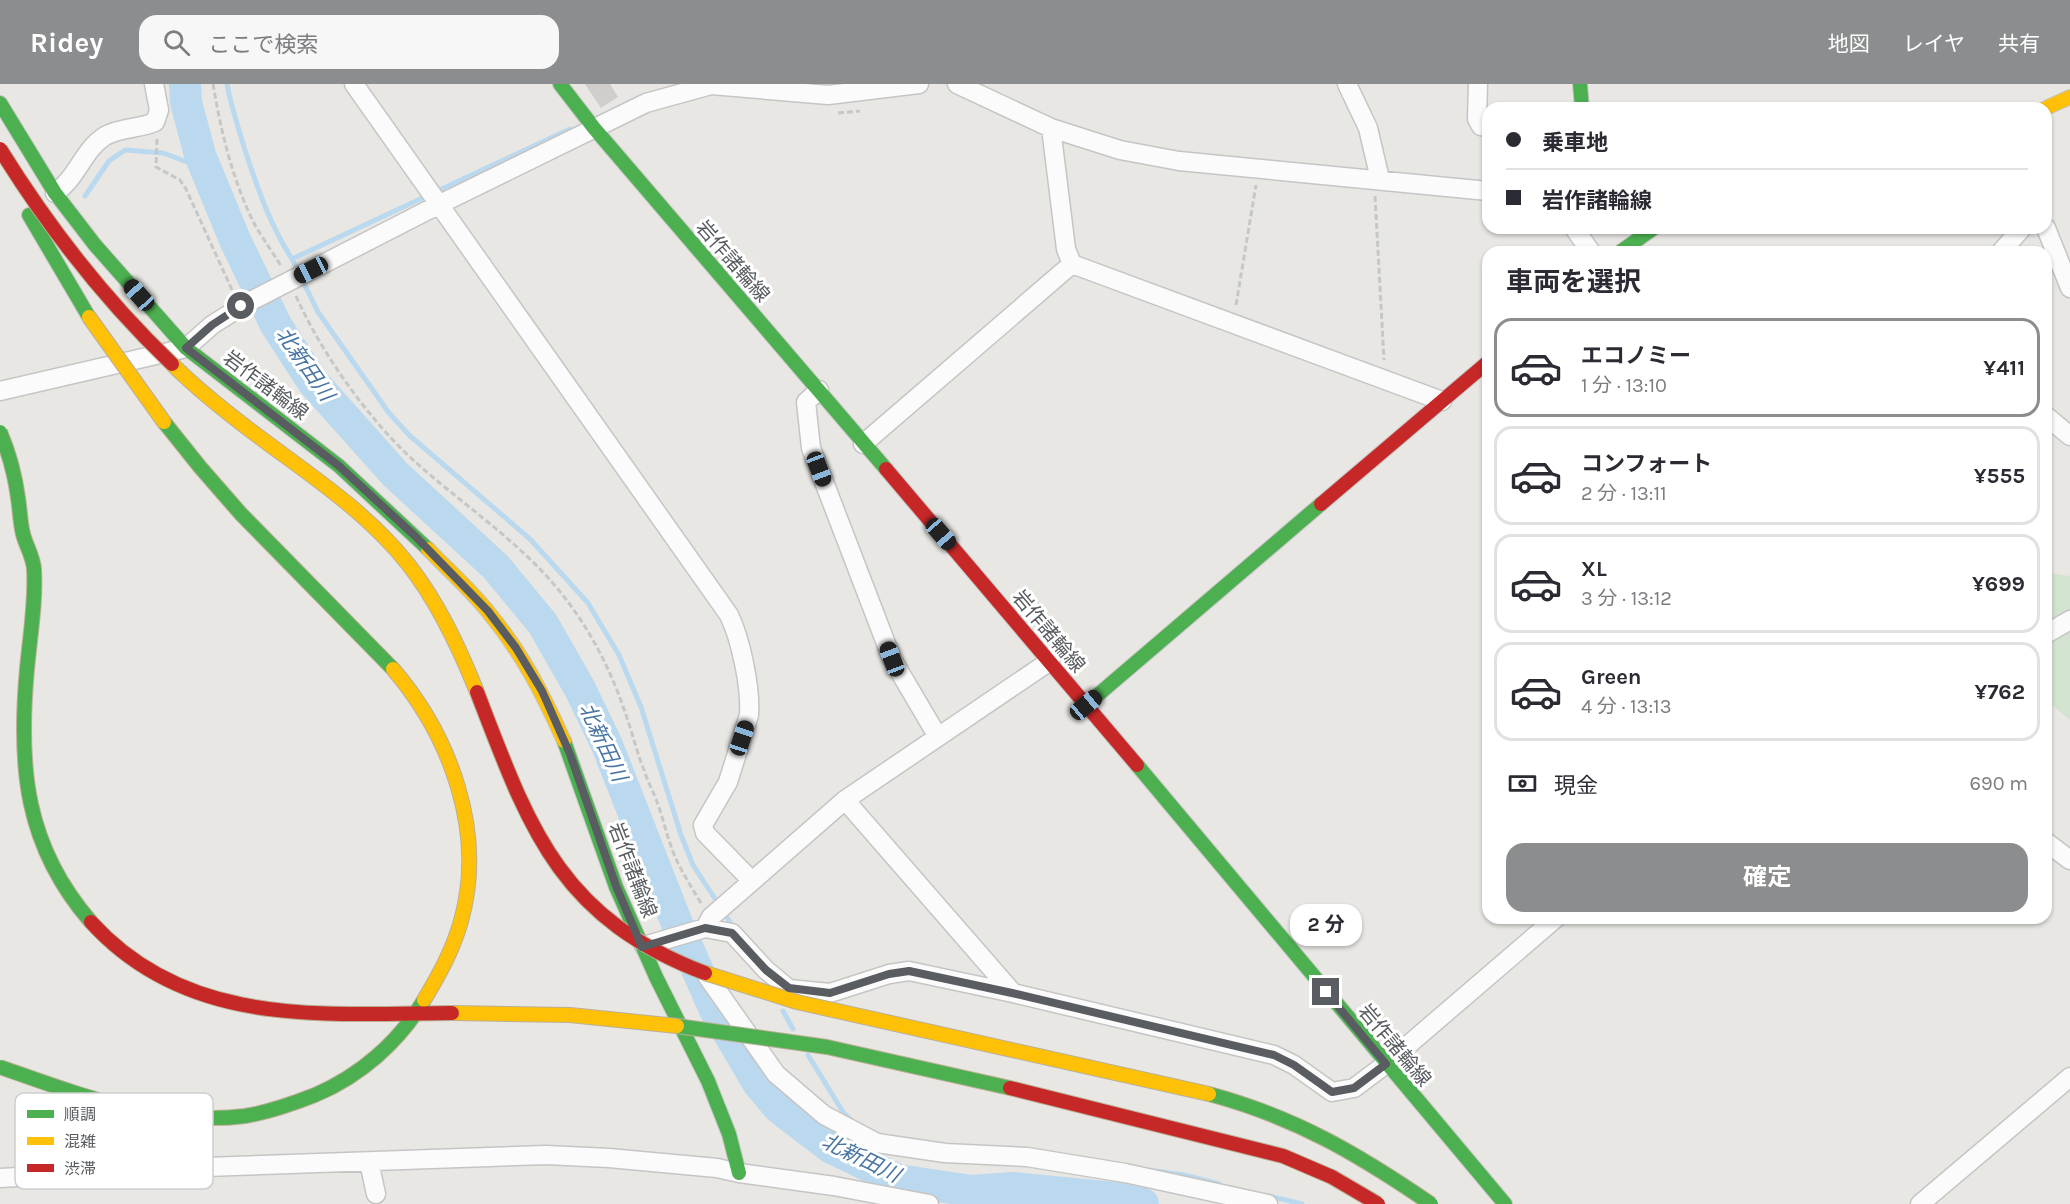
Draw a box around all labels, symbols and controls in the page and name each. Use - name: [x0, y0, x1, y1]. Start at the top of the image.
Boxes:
- search box: [139, 15, 559, 69]
- text: Ridey: [30, 26, 103, 59]
- icon: search: [160, 26, 193, 59]
- text: ここで検索: [208, 32, 318, 58]
- text: 地図: [1828, 32, 1870, 56]
- text: レイヤ: [1903, 32, 1965, 56]
- text: 共有: [1998, 32, 2040, 56]
- text: 乗車地: [1542, 130, 1608, 156]
- text: 岩作諸輪線: [1542, 188, 1652, 214]
- street label: 岩作諸輪線: [691, 216, 774, 307]
- car: [291, 254, 331, 286]
- text: 車両を選択: [1506, 266, 1641, 298]
- car: [120, 276, 158, 314]
- route start: [227, 292, 254, 319]
- water label: 北新田川: [271, 323, 340, 407]
- icon: car: [1509, 341, 1563, 395]
- text: エコノミー: [1581, 343, 1691, 369]
- street label: 岩作諸輪線: [219, 346, 313, 425]
- text: ¥411: [1983, 355, 2025, 381]
- text: 1 分 · 13:10: [1581, 374, 1667, 397]
- car: [804, 449, 834, 489]
- icon: car: [1509, 449, 1563, 503]
- text: コンフォート: [1581, 451, 1712, 477]
- text: ¥555: [1974, 463, 2025, 489]
- text: 2 分 · 13:11: [1581, 482, 1667, 505]
- car: [922, 515, 960, 553]
- text: XL: [1581, 556, 1607, 582]
- icon: car: [1509, 557, 1563, 611]
- text: ¥699: [1972, 571, 2025, 597]
- street label: 岩作諸輪線: [1008, 586, 1090, 677]
- text: 3 分 · 13:12: [1581, 587, 1672, 610]
- car: [877, 639, 907, 679]
- text: Green: [1581, 664, 1642, 690]
- icon: car: [1509, 665, 1563, 719]
- text: ¥762: [1974, 679, 2025, 705]
- car: [1066, 687, 1106, 723]
- text: 4 分 · 13:13: [1581, 695, 1671, 718]
- water label: 北新田川: [574, 699, 632, 787]
- car: [728, 718, 756, 758]
- icon: cash: [1506, 767, 1539, 800]
- text: 690 m: [1970, 772, 2028, 795]
- text: 現金: [1554, 773, 1598, 799]
- street label: 岩作諸輪線: [604, 819, 661, 921]
- button: 確定: [1506, 843, 2028, 912]
- callout: 2 分: [1290, 905, 1362, 947]
- text: 2 分: [1307, 913, 1345, 936]
- route end: [1312, 978, 1339, 1005]
- street label: 岩作諸輪線: [1354, 1000, 1436, 1091]
- legend: [15, 1093, 213, 1189]
- text: 順調: [64, 1105, 96, 1124]
- water label: 北新田川: [818, 1129, 906, 1188]
- text: 混雑: [64, 1132, 96, 1151]
- text: 渋滞: [64, 1159, 96, 1178]

